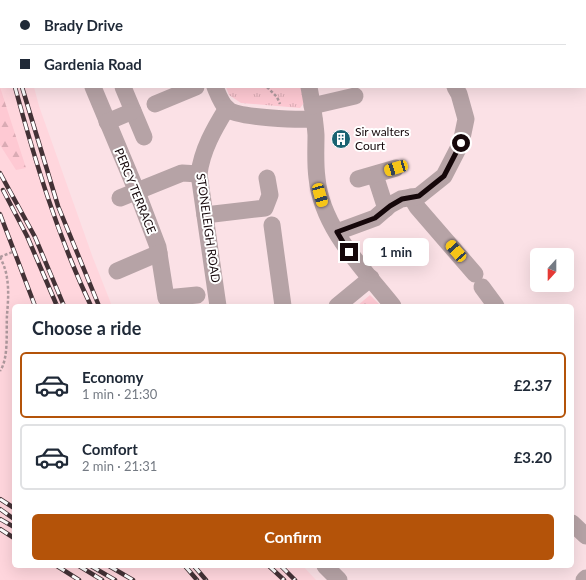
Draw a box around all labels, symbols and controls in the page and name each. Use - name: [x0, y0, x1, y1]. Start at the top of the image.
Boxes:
- text: Brady Drive: [44, 16, 123, 34]
- text: Gardenia Road: [44, 55, 142, 73]
- place label: Sir walters Court: [355, 124, 410, 153]
- building icon: Sir walters Court: [330, 128, 352, 150]
- route start: [452, 134, 470, 152]
- street label: PERCY TERRACE: [111, 146, 160, 236]
- car: [383, 159, 409, 177]
- street label: STONELEIGH ROAD: [193, 172, 224, 284]
- car: [311, 182, 329, 208]
- callout: 1 min: [363, 238, 429, 266]
- car: [444, 238, 468, 264]
- route end: [340, 243, 358, 261]
- text: 1 min: [380, 244, 412, 260]
- north arrow: [530, 248, 574, 292]
- map controls: [530, 248, 574, 292]
- text: Choose a ride: [32, 317, 141, 339]
- icon: car: [34, 367, 70, 403]
- text: Economy: [82, 368, 143, 386]
- text: £2.37: [514, 376, 552, 394]
- text: 1 min · 21:30: [82, 386, 157, 402]
- icon: car: [34, 439, 70, 475]
- text: Comfort: [82, 440, 138, 458]
- text: £3.20: [514, 448, 552, 466]
- text: 2 min · 21:31: [82, 458, 157, 474]
- button: Confirm: [32, 514, 554, 560]

